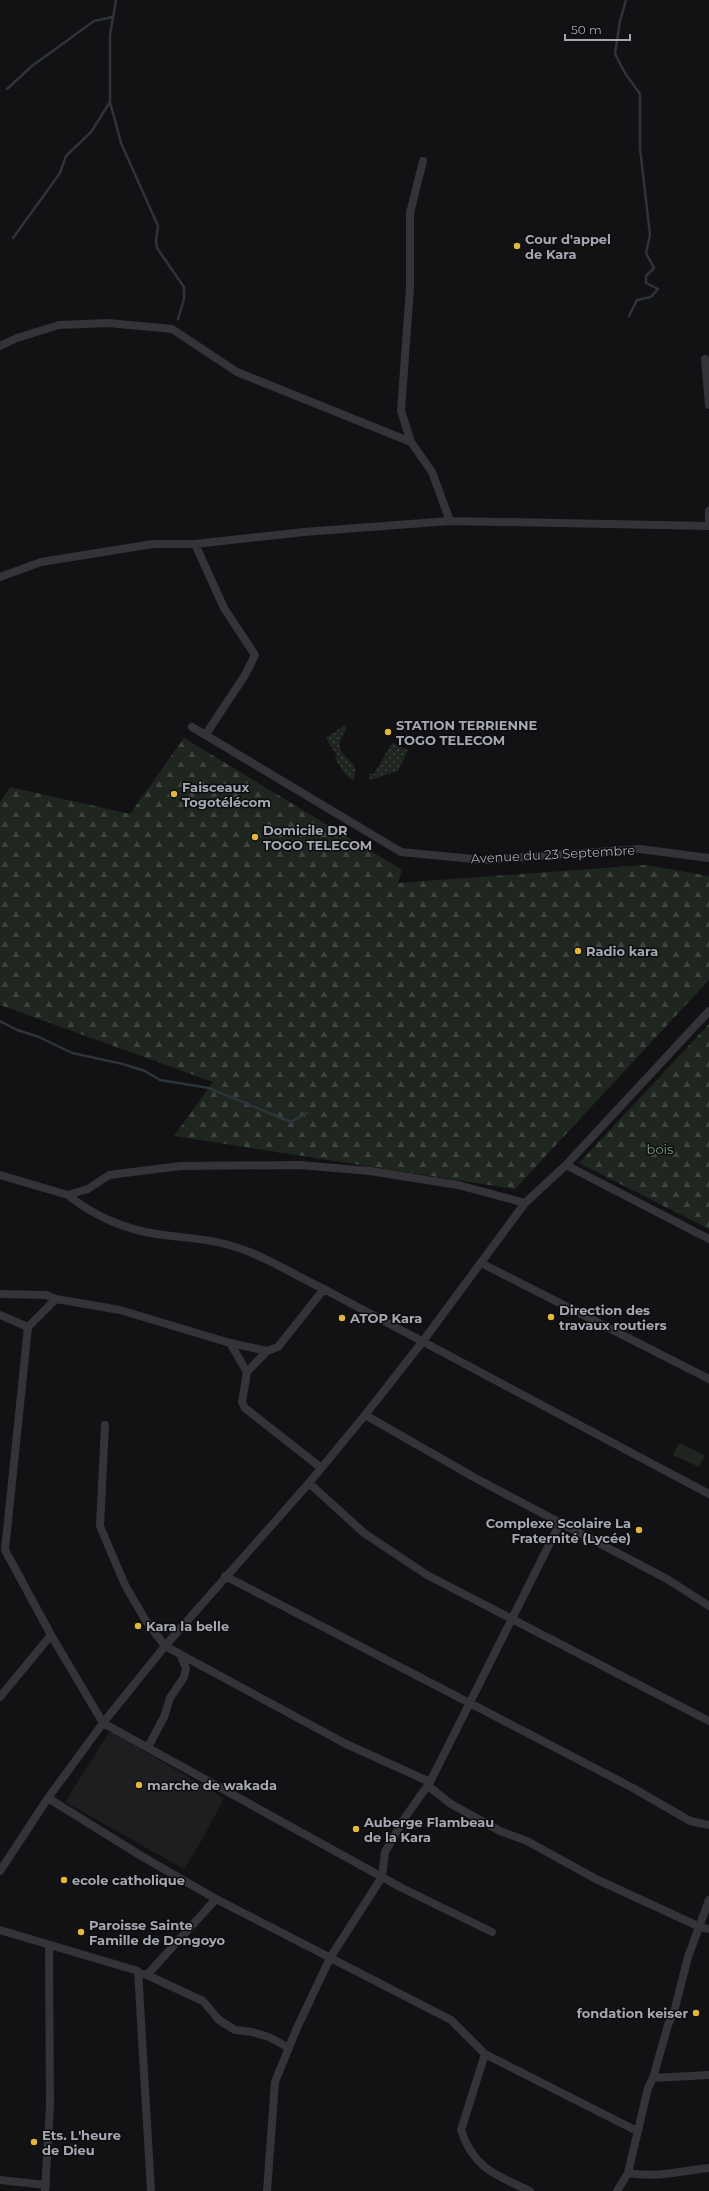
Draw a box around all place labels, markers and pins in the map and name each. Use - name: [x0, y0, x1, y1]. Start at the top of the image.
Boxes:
- place label: Cour d'appel de Kara: [525, 231, 611, 262]
- marker: Cour d'appel de Kara: [512, 241, 522, 251]
- place label: STATION TERRIENNE TOGO TELECOM: [396, 717, 538, 748]
- marker: STATION TERRIENNE TOGO TELECOM: [383, 727, 393, 737]
- place label: Faisceaux Togotélécom: [182, 779, 271, 810]
- marker: Faisceaux Togotélécom: [169, 789, 179, 799]
- place label: Domicile DR TOGO TELECOM: [263, 822, 372, 853]
- marker: Domicile DR TOGO TELECOM: [250, 832, 260, 842]
- place label: Radio kara: [586, 943, 658, 959]
- marker: Radio kara: [573, 946, 583, 956]
- place label: Direction des travaux routiers: [559, 1302, 667, 1333]
- place label: ATOP Kara: [349, 1310, 422, 1326]
- marker: Direction des travaux routiers: [546, 1312, 556, 1322]
- marker: ATOP Kara: [337, 1313, 347, 1323]
- place label: Complexe Scolaire La Fraternité (Lycée): [486, 1515, 631, 1546]
- marker: Complexe Scolaire La Fraternité (Lycée): [634, 1525, 644, 1535]
- place label: Kara la belle: [146, 1618, 229, 1634]
- marker: Kara la belle: [133, 1621, 143, 1631]
- place label: marche de wakada: [147, 1777, 277, 1793]
- marker: marche de wakada: [134, 1780, 144, 1790]
- place label: Auberge Flambeau de la Kara: [363, 1814, 494, 1845]
- marker: Auberge Flambeau de la Kara: [351, 1824, 361, 1834]
- place label: ecole catholique: [72, 1872, 185, 1888]
- marker: ecole catholique: [59, 1875, 69, 1885]
- place label: Paroisse Sainte Famille de Dongoyo: [89, 1917, 226, 1948]
- marker: Paroisse Sainte Famille de Dongoyo: [76, 1927, 86, 1937]
- place label: fondation keiser: [577, 2005, 688, 2021]
- marker: fondation keiser: [691, 2008, 701, 2018]
- place label: Ets. L'heure de Dieu: [42, 2127, 121, 2158]
- marker: Ets. L'heure de Dieu: [29, 2137, 39, 2147]

